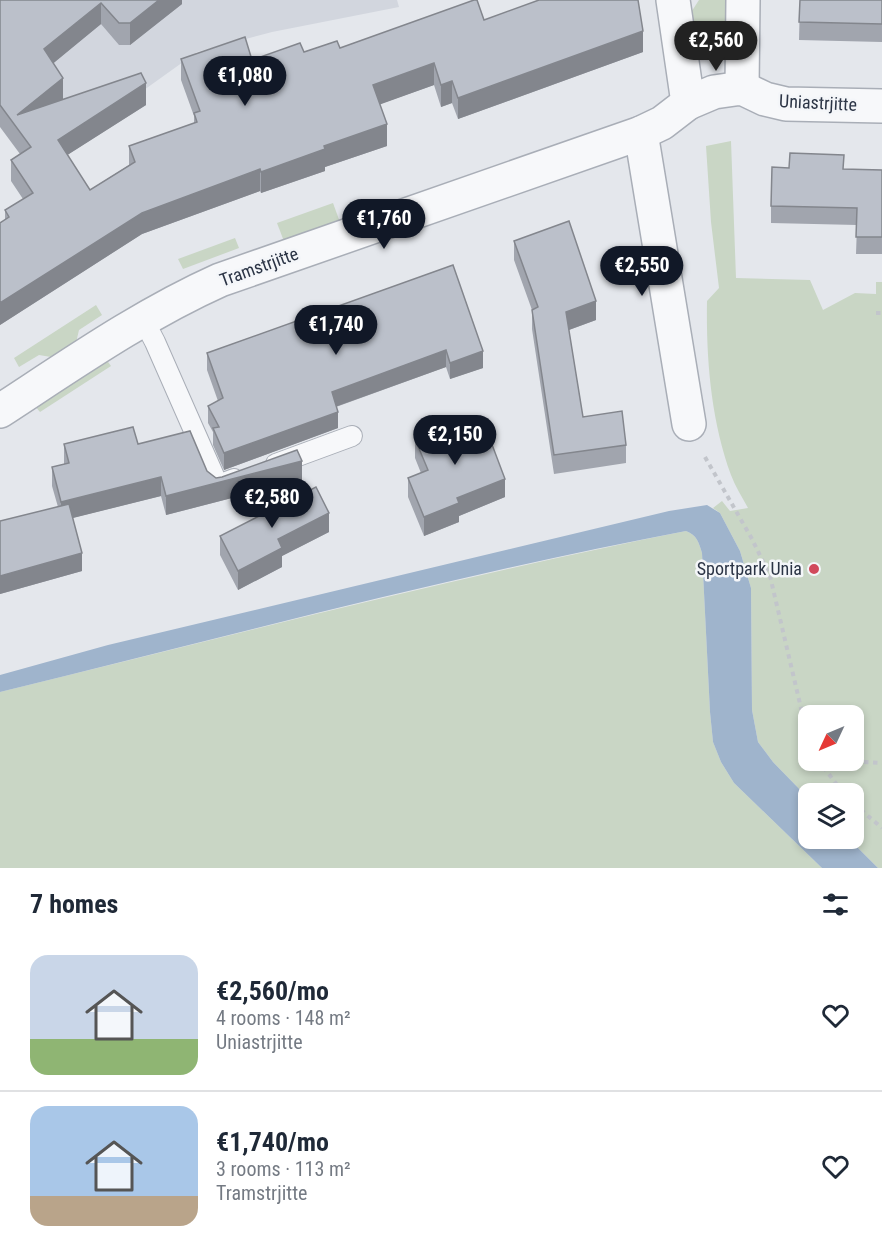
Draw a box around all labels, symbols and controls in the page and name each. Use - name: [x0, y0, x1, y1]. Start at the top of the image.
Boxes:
- pin: €2,560: [667, 21, 765, 72]
- text: €2,560: [688, 28, 744, 52]
- pin: €1,080: [196, 56, 294, 107]
- text: €1,080: [217, 63, 273, 87]
- street label: Uniastrjitte: [779, 90, 857, 115]
- pin: €1,760: [335, 199, 433, 250]
- text: €1,760: [356, 206, 412, 230]
- street label: Tramstrjitte: [217, 243, 301, 290]
- pin: €2,550: [593, 246, 691, 297]
- text: €2,550: [614, 253, 670, 277]
- pin: €1,740: [287, 305, 385, 356]
- text: €1,740: [308, 312, 364, 336]
- pin: €2,150: [406, 415, 504, 466]
- text: €2,150: [427, 422, 483, 446]
- pin: €2,580: [223, 478, 321, 529]
- text: €2,580: [244, 485, 300, 509]
- place label: Sportpark Unia: [697, 558, 802, 579]
- marker: Sportpark Unia: [807, 562, 821, 576]
- north arrow: [798, 705, 864, 771]
- map controls: [798, 705, 864, 849]
- button: layers: [798, 783, 864, 849]
- icon: filters: [819, 888, 852, 921]
- text: 7 homes: [30, 889, 118, 919]
- text: €2,560/mo: [216, 976, 329, 1006]
- icon: home: [78, 979, 150, 1051]
- icon: heart: [819, 999, 852, 1032]
- text: 4 rooms · 148 m²: [216, 1006, 351, 1030]
- text: Uniastrjitte: [216, 1030, 303, 1054]
- text: €1,740/mo: [216, 1127, 329, 1157]
- icon: home: [78, 1130, 150, 1202]
- icon: heart: [819, 1150, 852, 1183]
- text: 3 rooms · 113 m²: [216, 1157, 351, 1181]
- text: Tramstrjitte: [216, 1181, 307, 1205]

